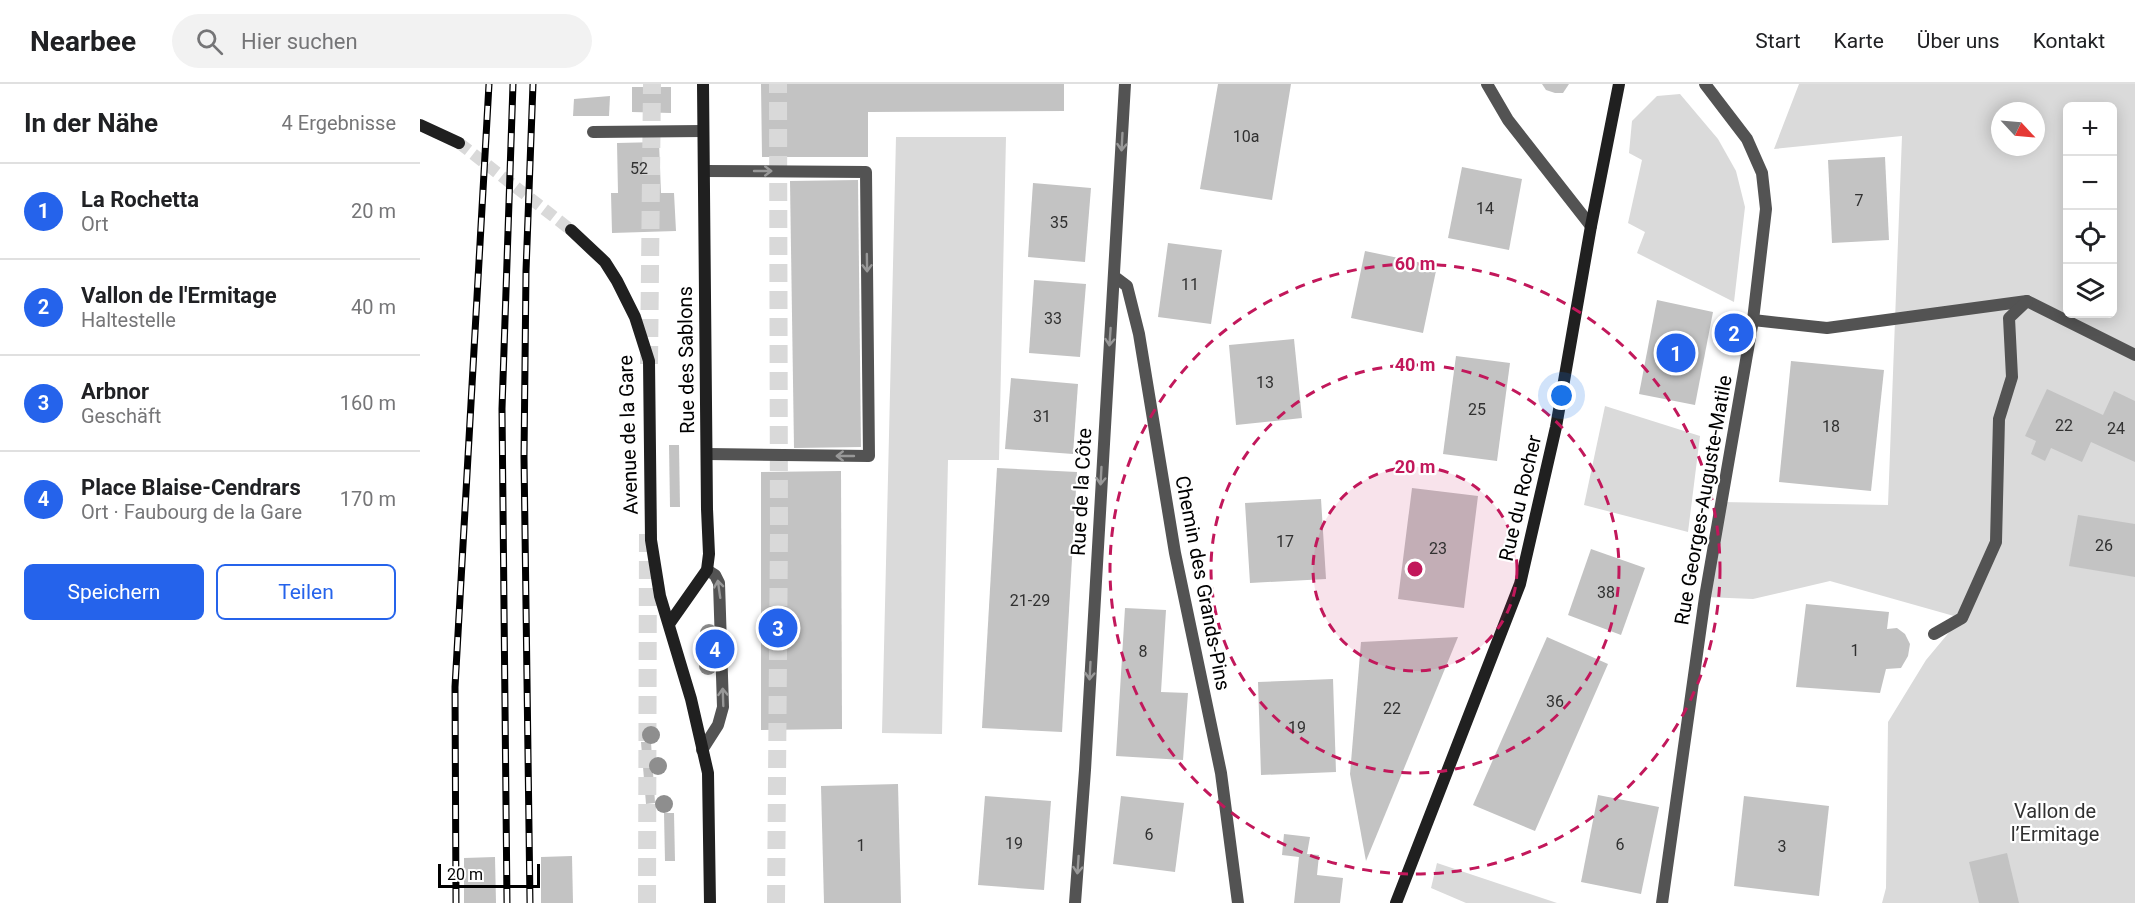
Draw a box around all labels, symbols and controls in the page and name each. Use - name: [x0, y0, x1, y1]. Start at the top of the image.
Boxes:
- search box: [172, 14, 592, 68]
- text: Nearbee: [30, 25, 136, 58]
- icon: search: [193, 25, 226, 58]
- text: Hier suchen: [241, 29, 358, 54]
- text: Start: [1755, 29, 1801, 53]
- text: Karte: [1834, 29, 1884, 53]
- text: Über uns: [1917, 29, 2000, 53]
- text: Kontakt: [2033, 29, 2105, 53]
- north arrow: [1991, 102, 2045, 156]
- map controls: [2063, 102, 2117, 318]
- button: +: [2063, 102, 2117, 156]
- text: In der Nähe: [24, 108, 158, 138]
- text: 4 Ergebnisse: [282, 111, 396, 135]
- house number: 10a: [1233, 127, 1259, 146]
- one-way arrow: [1116, 132, 1127, 152]
- button: −: [2063, 156, 2117, 210]
- house number: 52: [630, 159, 648, 178]
- one-way arrow: [752, 165, 772, 177]
- text: La Rochetta: [81, 187, 199, 212]
- house number: 7: [1855, 191, 1864, 210]
- text: 1: [38, 199, 49, 223]
- text: 20 m: [351, 199, 396, 223]
- house number: 14: [1476, 199, 1494, 218]
- button: locate: [2063, 210, 2117, 264]
- text: Ort: [81, 212, 109, 236]
- house number: 35: [1050, 213, 1068, 232]
- one-way arrow: [861, 252, 873, 272]
- text: 60 m: [1395, 253, 1435, 274]
- button: layers: [2063, 264, 2117, 318]
- house number: 11: [1181, 275, 1199, 294]
- text: Vallon de l'Ermitage: [81, 283, 277, 308]
- street label: Rue des Sablons: [673, 286, 699, 434]
- text: 2: [38, 295, 49, 319]
- text: 40 m: [351, 295, 396, 319]
- text: Haltestelle: [81, 308, 176, 332]
- house number: 33: [1044, 309, 1062, 328]
- pin: 2: [1714, 310, 1754, 356]
- one-way arrow: [1105, 327, 1116, 347]
- pin: 1: [1656, 330, 1696, 376]
- text: 40 m: [1395, 354, 1435, 375]
- street label: Avenue de la Gare: [613, 355, 643, 515]
- house number: 13: [1256, 373, 1274, 392]
- street label: Rue Georges-Auguste-Matile: [1669, 373, 1737, 627]
- text: Arbnor: [81, 379, 149, 404]
- your location: [1547, 381, 1576, 410]
- text: 3: [38, 391, 49, 415]
- text: 160 m: [340, 391, 396, 415]
- house number: 25: [1468, 400, 1486, 419]
- text: Geschäft: [81, 404, 161, 428]
- house number: 31: [1033, 407, 1051, 426]
- house number: 22: [2055, 416, 2073, 435]
- house number: 18: [1822, 417, 1840, 436]
- house number: 24: [2107, 419, 2125, 438]
- street label: Rue de la Côte: [1066, 427, 1096, 557]
- street label: Rue du Rocher: [1494, 432, 1546, 563]
- one-way arrow: [836, 450, 856, 461]
- text: 20 m: [1395, 456, 1435, 477]
- one-way arrow: [1095, 466, 1106, 486]
- street label: Chemin des Grands-Pins: [1170, 474, 1236, 692]
- text: Place Blaise-Cendrars: [81, 475, 301, 500]
- text: 4: [38, 487, 49, 511]
- text: 170 m: [340, 487, 396, 511]
- text: Ort · Faubourg de la Gare: [81, 500, 302, 524]
- house number: 17: [1276, 532, 1294, 551]
- house number: 26: [2095, 536, 2113, 555]
- house number: 23: [1429, 539, 1447, 558]
- centre of rings: [1405, 559, 1425, 579]
- button: Speichern: [24, 564, 204, 620]
- button: Teilen: [216, 564, 396, 620]
- one-way arrow: [713, 580, 724, 599]
- house number: 38: [1597, 583, 1615, 602]
- house number: 21-29: [1010, 591, 1050, 610]
- pin: 3: [758, 606, 798, 650]
- pin: 4: [696, 626, 734, 672]
- house number: 1: [1851, 641, 1860, 660]
- house number: 8: [1139, 642, 1148, 661]
- one-way arrow: [1085, 660, 1096, 680]
- one-way arrow: [717, 687, 728, 707]
- house number: 36: [1546, 692, 1564, 711]
- house number: 22: [1383, 699, 1401, 718]
- house number: 19: [1288, 718, 1306, 737]
- park label: Vallon de l’Ermitage: [2011, 799, 2099, 846]
- house number: 6: [1145, 825, 1154, 844]
- house number: 19: [1005, 834, 1023, 853]
- house number: 6: [1616, 835, 1625, 854]
- house number: 1: [857, 836, 866, 855]
- house number: 3: [1778, 837, 1787, 856]
- one-way arrow: [1072, 855, 1083, 875]
- scale bar: [438, 861, 540, 888]
- text: 20 m: [447, 865, 483, 884]

